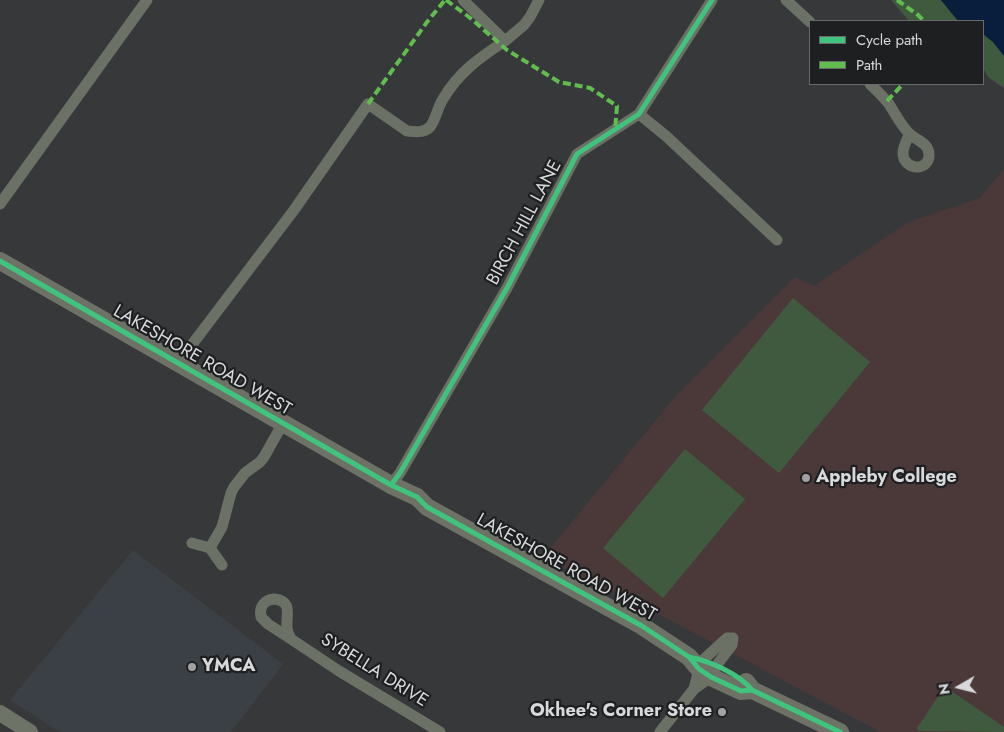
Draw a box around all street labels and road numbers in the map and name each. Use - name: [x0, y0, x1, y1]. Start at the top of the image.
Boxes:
- street label: BIRCH HILL LANE: [483, 157, 567, 289]
- street label: LAKESHORE ROAD WEST: [109, 301, 295, 421]
- street label: LAKESHORE ROAD WEST: [472, 510, 660, 626]
- street label: SYBELLA DRIVE: [316, 629, 432, 713]

